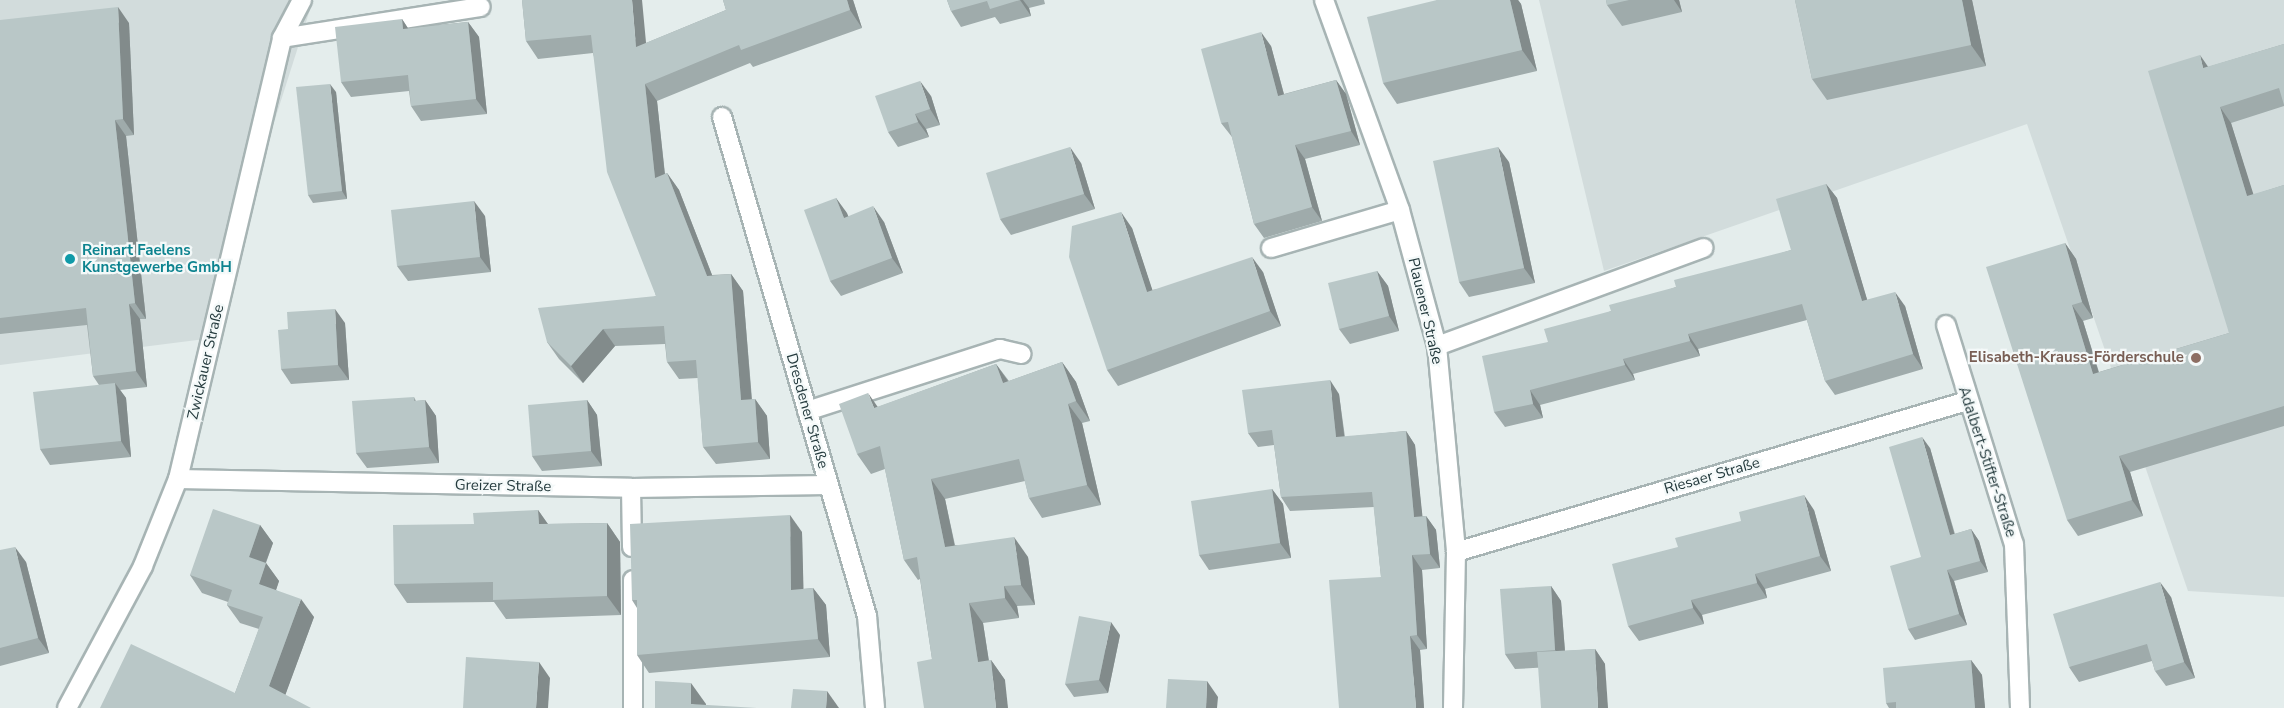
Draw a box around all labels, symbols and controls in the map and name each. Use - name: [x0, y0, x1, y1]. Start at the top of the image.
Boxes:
- place label: Reinart Faelens Kunstgewerbe GmbH: [82, 241, 232, 276]
- marker: Reinart Faelens Kunstgewerbe GmbH: [63, 252, 77, 266]
- street label: Plauener Straße: [1404, 256, 1446, 366]
- street label: Zwickauer Straße: [184, 303, 228, 421]
- place label: Elisabeth-Krauss-Förderschule: [1969, 349, 2184, 367]
- street label: Dresdener Straße: [782, 351, 832, 471]
- marker: Elisabeth-Krauss-Förderschule: [2189, 351, 2203, 365]
- street label: Adalbert-Stifter-Straße: [1954, 384, 2020, 540]
- street label: Riesaer Straße: [1662, 454, 1762, 498]
- street label: Greizer Straße: [455, 476, 551, 496]

